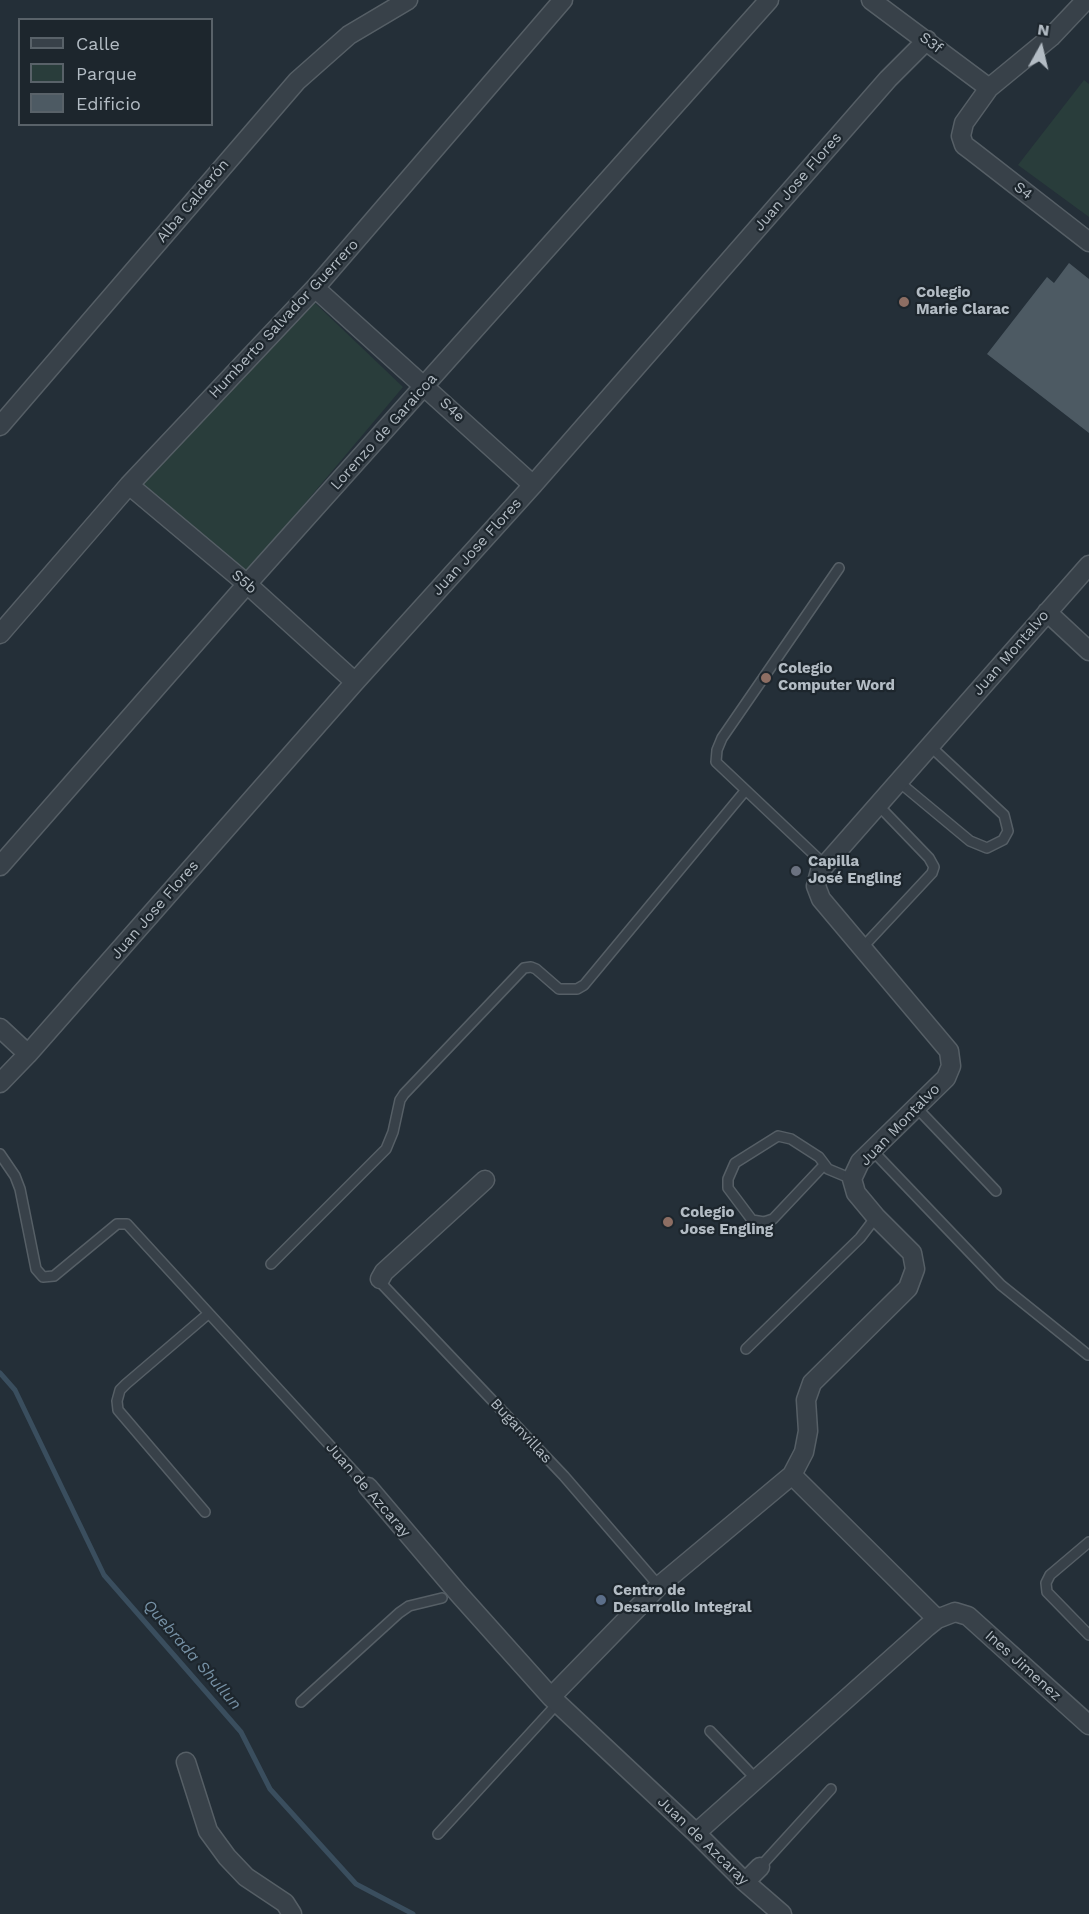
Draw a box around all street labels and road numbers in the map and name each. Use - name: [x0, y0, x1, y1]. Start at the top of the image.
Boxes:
- street label: S3f: [916, 29, 946, 57]
- street label: Juan Jose Flores: [750, 129, 846, 235]
- street label: Alba Calderón: [153, 156, 233, 246]
- street label: S4: [1010, 178, 1036, 204]
- street label: Humberto Salvador Guerrero: [206, 236, 362, 402]
- street label: Lorenzo de Garaicoa: [327, 370, 441, 494]
- street label: S4e: [436, 394, 468, 426]
- street label: Juan Jose Flores: [429, 495, 525, 599]
- street label: S5b: [228, 566, 260, 598]
- street label: Juan Montalvo: [969, 607, 1053, 699]
- street label: Juan Jose Flores: [107, 857, 203, 963]
- street label: Juan Montalvo: [856, 1080, 944, 1170]
- street label: Buganvillas: [486, 1395, 556, 1467]
- street label: Juan de Azcaray: [322, 1439, 414, 1541]
- street label: Ines Jimenez: [981, 1627, 1065, 1705]
- street label: Juan de Azcaray: [654, 1793, 752, 1889]

